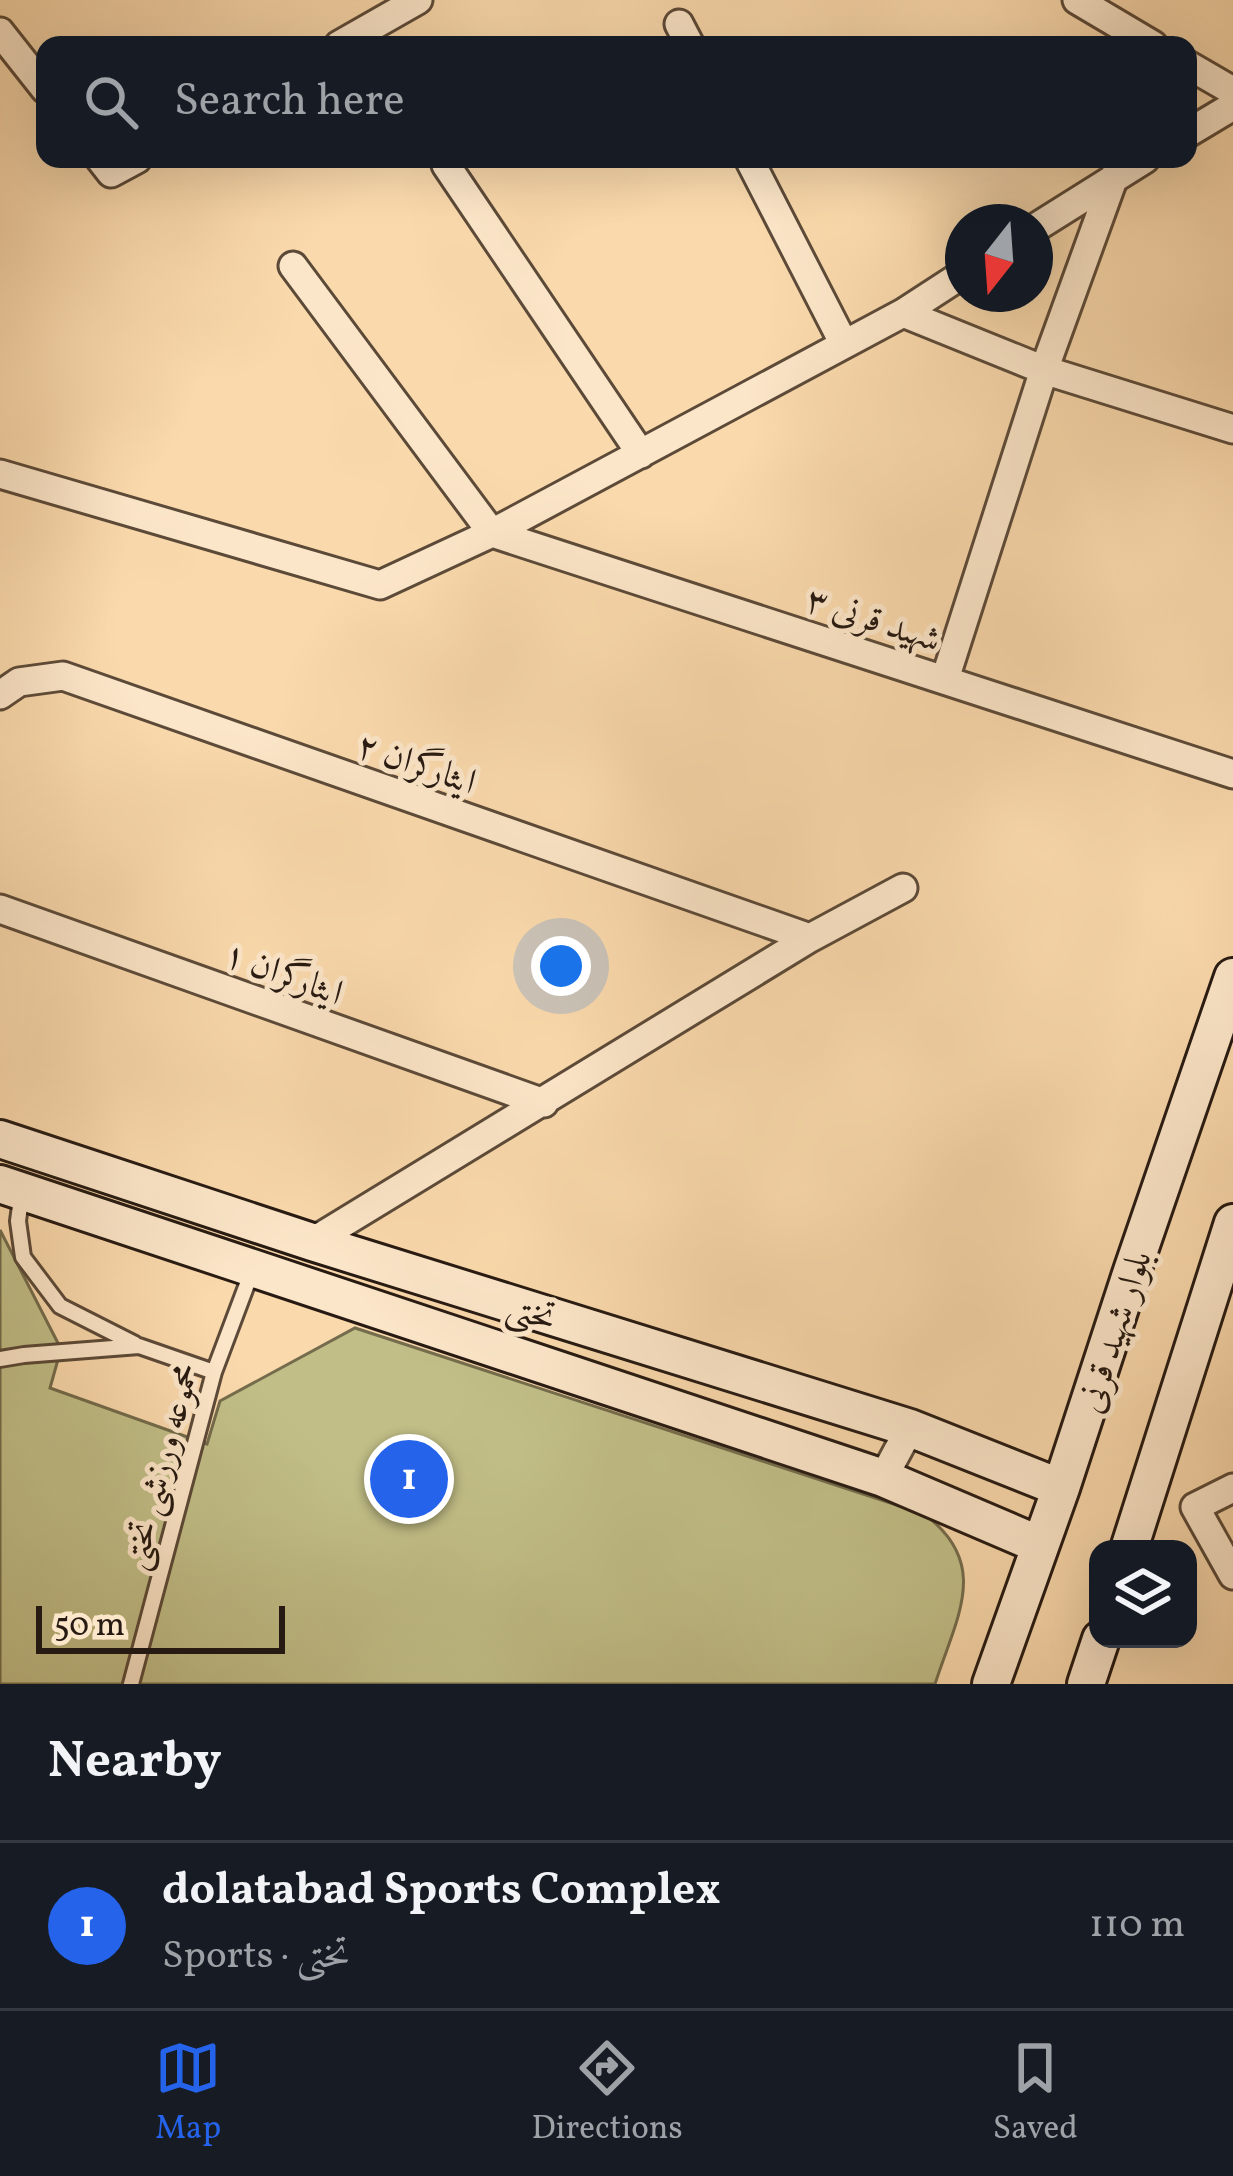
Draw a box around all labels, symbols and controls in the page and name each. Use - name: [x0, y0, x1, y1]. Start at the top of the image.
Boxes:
- search box: [36, 36, 1197, 168]
- icon: search: [78, 69, 144, 135]
- text: Search here: [174, 71, 405, 134]
- north arrow: [945, 204, 1053, 312]
- street label: شهید قرنی ۳: [799, 576, 947, 667]
- street label: ایثارگران ۲: [349, 721, 483, 810]
- street label: ایثارگران ۱: [216, 930, 350, 1020]
- your location: [531, 936, 591, 996]
- street label: بلوار شهید قرنی: [1067, 1245, 1167, 1420]
- street label: تختی: [500, 1284, 562, 1346]
- street label: محموعه ورزشی تختی: [111, 1358, 214, 1576]
- pin: 1: [370, 1434, 448, 1524]
- map controls: [1089, 1540, 1197, 1648]
- button: layers: [1089, 1540, 1197, 1648]
- scale bar: [36, 1600, 285, 1653]
- text: 50 m: [54, 1604, 125, 1650]
- text: Nearby: [48, 1727, 222, 1798]
- text: dolatabad Sports Complex: [162, 1860, 721, 1923]
- text: 1: [79, 1899, 95, 1953]
- text: 110 m: [1089, 1899, 1185, 1953]
- text: Sports · تختی: [162, 1930, 350, 1984]
- tab: Map: [155, 2035, 221, 2153]
- tab: Directions: [531, 2035, 683, 2153]
- tab: Saved: [993, 2035, 1078, 2153]

